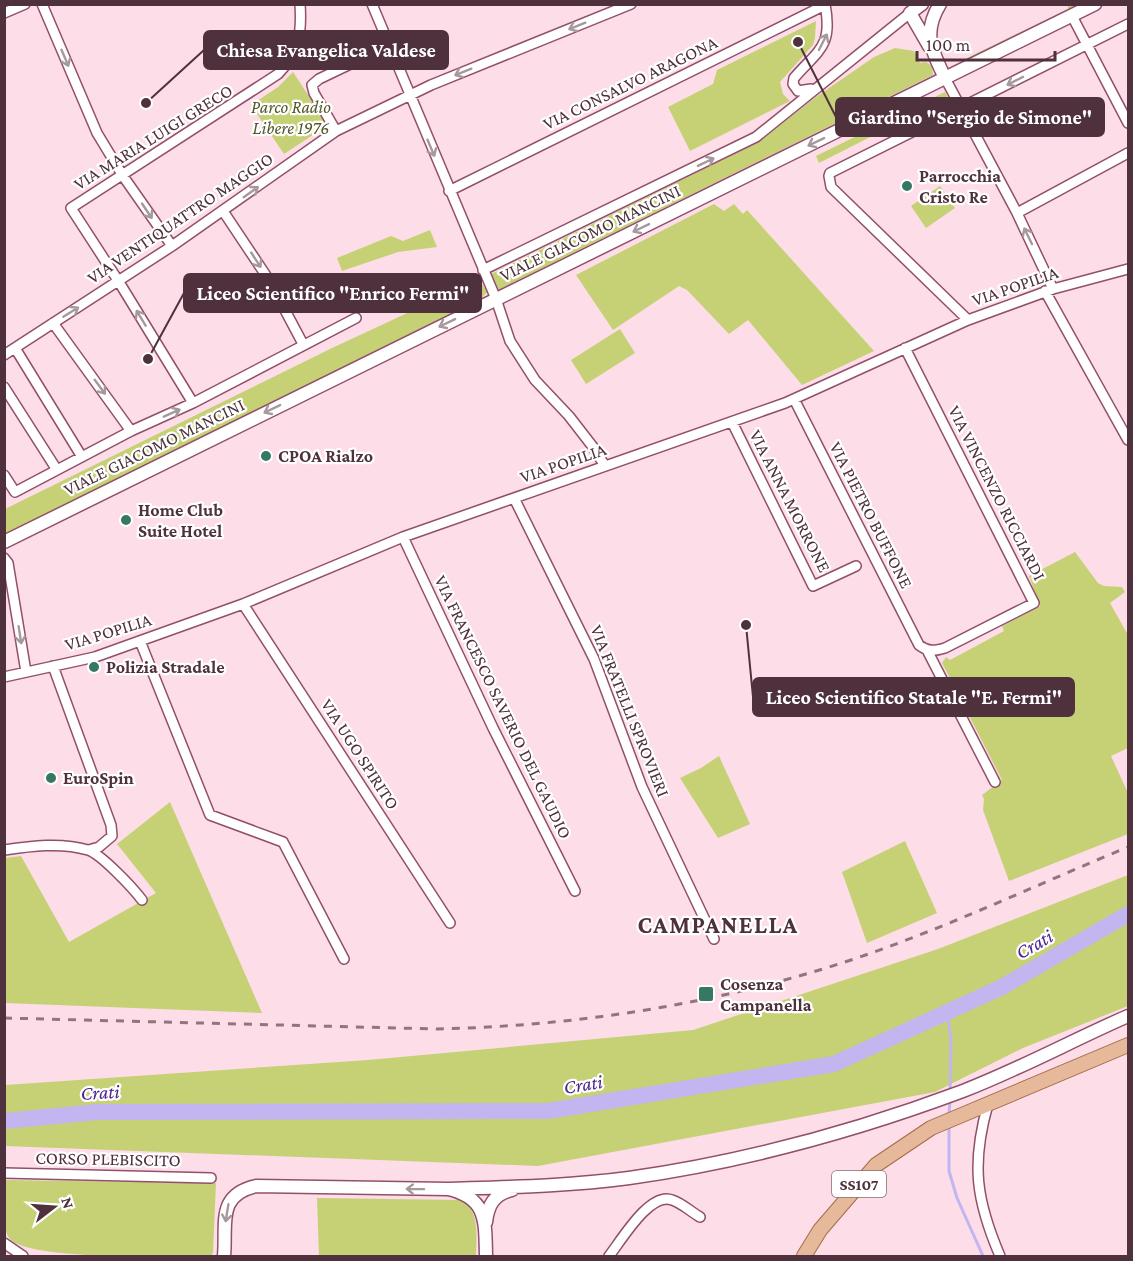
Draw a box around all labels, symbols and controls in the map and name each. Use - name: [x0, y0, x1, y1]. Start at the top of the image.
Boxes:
- one-way arrow: [568, 21, 587, 32]
- scale bar: [917, 24, 1055, 62]
- callout: Chiesa Evangelica Valdese: [204, 31, 448, 69]
- street label: VIA CONSALVO ARAGONA: [540, 32, 721, 134]
- one-way arrow: [817, 34, 829, 51]
- text: 100 m: [926, 35, 971, 55]
- text: Chiesa Evangelica Valdese: [216, 39, 436, 61]
- one-way arrow: [60, 49, 71, 67]
- one-way arrow: [455, 67, 473, 78]
- one-way arrow: [1007, 76, 1025, 87]
- street label: VIA MARIA LUIGI GRECO: [70, 80, 236, 194]
- park label: Parco Radio Libere 1976: [251, 97, 331, 138]
- callout: Giardino "Sergio de Simone": [836, 98, 1104, 136]
- text: Giardino "Sergio de Simone": [848, 106, 1092, 128]
- one-way arrow: [808, 136, 826, 148]
- one-way arrow: [426, 139, 437, 157]
- street label: VIA VENTIQUATTRO MAGGIO: [83, 148, 277, 288]
- one-way arrow: [696, 155, 714, 167]
- place label: Parrocchia Cristo Re: [919, 166, 1001, 207]
- marker: Parrocchia Cristo Re: [900, 179, 914, 193]
- street label: VIALE GIACOMO MANCINI: [496, 181, 684, 285]
- one-way arrow: [242, 186, 258, 198]
- one-way arrow: [142, 202, 154, 219]
- one-way arrow: [633, 222, 651, 234]
- one-way arrow: [1021, 227, 1033, 245]
- one-way arrow: [250, 251, 262, 268]
- street label: VIA POPILIA: [969, 262, 1061, 310]
- callout: Liceo Scientifico "Enrico Fermi": [184, 274, 481, 312]
- text: Liceo Scientifico "Enrico Fermi": [197, 282, 469, 304]
- one-way arrow: [62, 305, 79, 317]
- one-way arrow: [134, 310, 146, 327]
- one-way arrow: [439, 317, 457, 329]
- one-way arrow: [94, 379, 106, 395]
- street label: VIALE GIACOMO MANCINI: [60, 395, 248, 499]
- street label: VIA VINCENZO RICCIARDI: [944, 402, 1050, 584]
- one-way arrow: [264, 403, 282, 415]
- one-way arrow: [163, 406, 181, 417]
- street label: VIA ANNA MORRONE: [745, 426, 835, 576]
- street label: VIA POPILIA: [517, 439, 609, 487]
- street label: VIA PIETRO BUFFONE: [825, 439, 917, 592]
- place label: CPOA Rialzo: [278, 446, 373, 466]
- marker: CPOA Rialzo: [259, 449, 273, 463]
- place label: Home Club Suite Hotel: [138, 500, 223, 541]
- marker: Home Club Suite Hotel: [119, 513, 133, 527]
- street label: VIA FRANCESCO SAVERIO DEL GAUDIO: [430, 572, 576, 842]
- street label: VIA POPILIA: [62, 609, 154, 655]
- street label: VIA FRATELLI SPROVIERI: [586, 622, 674, 800]
- one-way arrow: [14, 625, 25, 644]
- place label: Polizia Stradale: [106, 657, 225, 677]
- marker: Polizia Stradale: [87, 660, 101, 674]
- callout: Liceo Scientifico Statale "E. Fermi": [753, 678, 1074, 716]
- text: Liceo Scientifico Statale "E. Fermi": [766, 686, 1062, 708]
- street label: VIA UGO SPIRITO: [317, 695, 403, 813]
- place label: EuroSpin: [63, 768, 134, 788]
- marker: EuroSpin: [44, 771, 58, 785]
- district label: CAMPANELLA: [637, 911, 799, 938]
- water label: Crati: [1012, 924, 1057, 963]
- place label: Cosenza Campanella: [720, 974, 812, 1015]
- marker: Cosenza Campanella: [697, 985, 715, 1003]
- water label: Crati: [562, 1070, 605, 1098]
- water label: Crati: [80, 1080, 121, 1104]
- street label: CORSO PLEBISCITO: [35, 1148, 181, 1170]
- road number: SS107: [832, 1171, 886, 1197]
- north arrow: [24, 1177, 84, 1237]
- one-way arrow: [405, 1183, 425, 1194]
- text: N: [58, 1195, 78, 1211]
- one-way arrow: [221, 1202, 232, 1222]

